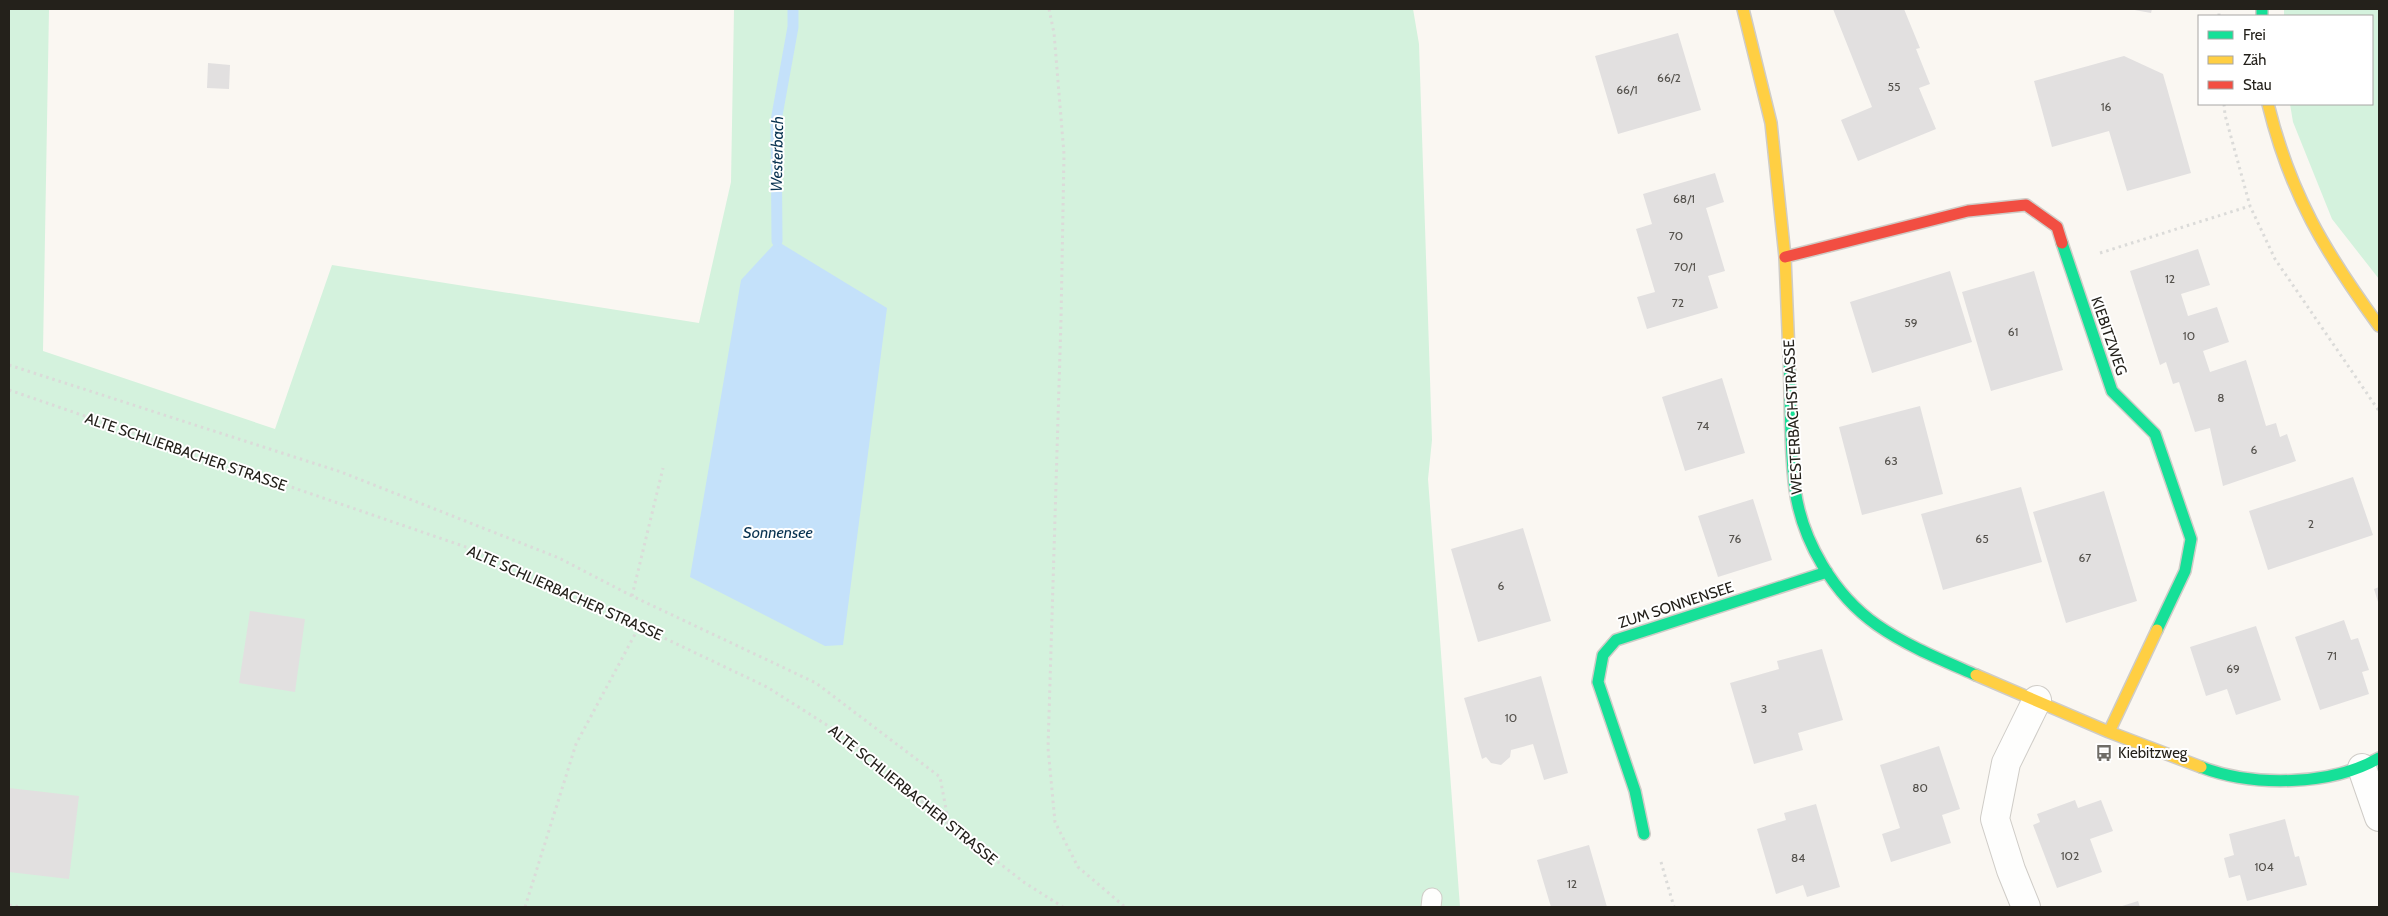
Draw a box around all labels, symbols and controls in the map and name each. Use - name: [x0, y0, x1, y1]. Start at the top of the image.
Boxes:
- legend: [2198, 15, 2373, 105]
- text: Frei: [2243, 26, 2266, 44]
- text: Zäh: [2243, 51, 2266, 69]
- house number: 66/2: [1657, 70, 1681, 85]
- text: Stau: [2243, 76, 2272, 94]
- house number: 55: [1888, 79, 1900, 94]
- house number: 66/1: [1616, 82, 1638, 97]
- house number: 16: [2101, 99, 2112, 114]
- water label: Westerbach: [767, 116, 787, 192]
- house number: 68/1: [1673, 191, 1695, 206]
- house number: 70: [1669, 228, 1683, 243]
- house number: 70/1: [1674, 259, 1696, 274]
- house number: 12: [2165, 271, 2175, 286]
- street label: KIEBITZWEG: [2087, 294, 2131, 378]
- house number: 72: [1672, 295, 1684, 310]
- house number: 59: [1904, 315, 1918, 330]
- house number: 61: [2008, 324, 2018, 339]
- house number: 10: [2183, 328, 2195, 343]
- street label: WESTERBACHSTRASSE: [1780, 339, 1806, 495]
- house number: 8: [2217, 390, 2225, 405]
- street label: ALTE SCHLIERBACHER STRASSE: [83, 409, 289, 495]
- house number: 74: [1697, 418, 1709, 433]
- house number: 6: [2251, 442, 2258, 457]
- house number: 63: [1884, 453, 1898, 468]
- house number: 2: [2308, 516, 2314, 531]
- water label: Sonnensee: [743, 523, 813, 542]
- house number: 76: [1729, 531, 1741, 546]
- house number: 65: [1975, 531, 1989, 546]
- street label: ALTE SCHLIERBACHER STRASSE: [464, 542, 666, 644]
- house number: 67: [2079, 550, 2091, 565]
- house number: 6: [1498, 578, 1505, 593]
- street label: ZUM SONNENSEE: [1616, 578, 1736, 632]
- house number: 71: [2327, 648, 2337, 663]
- house number: 69: [2226, 661, 2240, 676]
- house number: 3: [1761, 701, 1767, 716]
- house number: 10: [1505, 710, 1517, 725]
- street label: ALTE SCHLIERBACHER STRASSE: [825, 721, 1001, 869]
- bus stop icon: Kiebitzweg: [2094, 743, 2114, 763]
- place label: Kiebitzweg: [2118, 744, 2188, 762]
- house number: 80: [1912, 780, 1928, 795]
- house number: 102: [2061, 848, 2079, 863]
- house number: 84: [1791, 850, 1805, 865]
- house number: 104: [2254, 859, 2274, 874]
- house number: 12: [1567, 876, 1577, 891]

